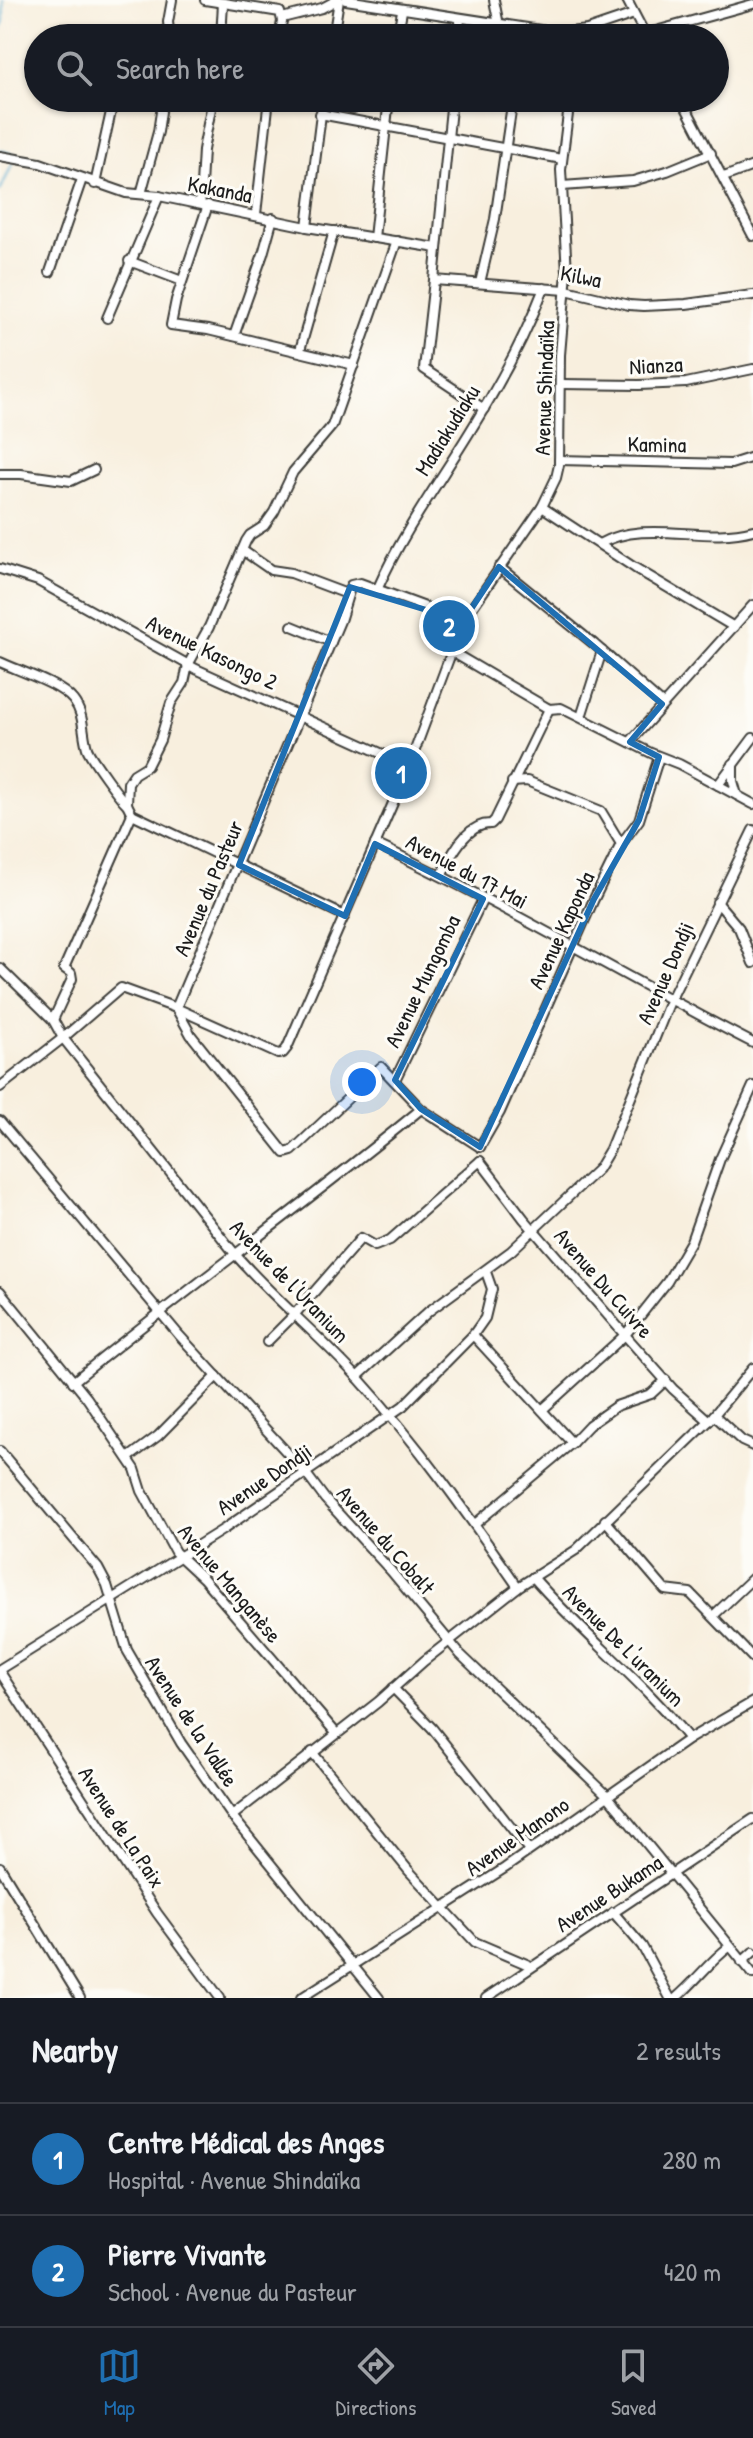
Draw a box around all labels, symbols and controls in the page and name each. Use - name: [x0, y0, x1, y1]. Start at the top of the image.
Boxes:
- search box: [24, 24, 729, 112]
- icon: search: [52, 46, 96, 90]
- text: Search here: [116, 48, 244, 88]
- street label: Kakanda: [185, 168, 255, 210]
- street label: Kilwa: [558, 257, 604, 295]
- street label: Avenue Shindaïka: [527, 320, 561, 456]
- street label: Nianza: [629, 349, 684, 381]
- street label: Madiakudiaku: [407, 379, 487, 481]
- street label: Kamina: [627, 428, 687, 460]
- pin: 2: [423, 596, 475, 656]
- street label: Avenue Kasongo 2: [141, 607, 283, 697]
- pin: 1: [375, 743, 427, 803]
- street label: Avenue du Pasteur: [166, 815, 250, 960]
- street label: Avenue du 17 Mai: [401, 826, 533, 916]
- street label: Avenue Kaponda: [521, 866, 601, 994]
- street label: Avenue Mungomba: [377, 909, 467, 1052]
- street label: Avenue Dondji: [629, 917, 701, 1029]
- your location: [342, 1062, 382, 1102]
- street label: Avenue de l'Uranium: [223, 1213, 357, 1349]
- street label: Avenue Du Cuivre: [548, 1221, 660, 1345]
- street label: Avenue Dondji: [211, 1436, 317, 1522]
- street label: Avenue du Cobalt: [330, 1479, 442, 1601]
- street label: Avenue Manganèse: [171, 1517, 289, 1649]
- street label: Avenue De L'uranium: [556, 1577, 692, 1713]
- street label: Avenue de la Vallée: [138, 1650, 246, 1793]
- street label: Avenue de La Paix: [72, 1760, 172, 1894]
- street label: Avenue Manono: [459, 1789, 575, 1883]
- street label: Avenue Bukama: [550, 1847, 669, 1939]
- text: Nearby: [32, 2027, 118, 2073]
- text: 2 results: [636, 2033, 721, 2068]
- text: Centre Médical des Anges: [108, 2122, 384, 2162]
- text: 1: [53, 2142, 63, 2177]
- text: 280 m: [662, 2142, 721, 2177]
- text: Hospital · Avenue Shindaïka: [108, 2162, 360, 2197]
- text: Pierre Vivante: [108, 2234, 266, 2274]
- text: 2: [52, 2254, 64, 2289]
- text: 420 m: [664, 2254, 721, 2289]
- text: School · Avenue du Pasteur: [108, 2274, 357, 2309]
- tab: Map: [97, 2344, 141, 2422]
- tab: Directions: [336, 2344, 417, 2422]
- tab: Saved: [611, 2344, 656, 2422]

